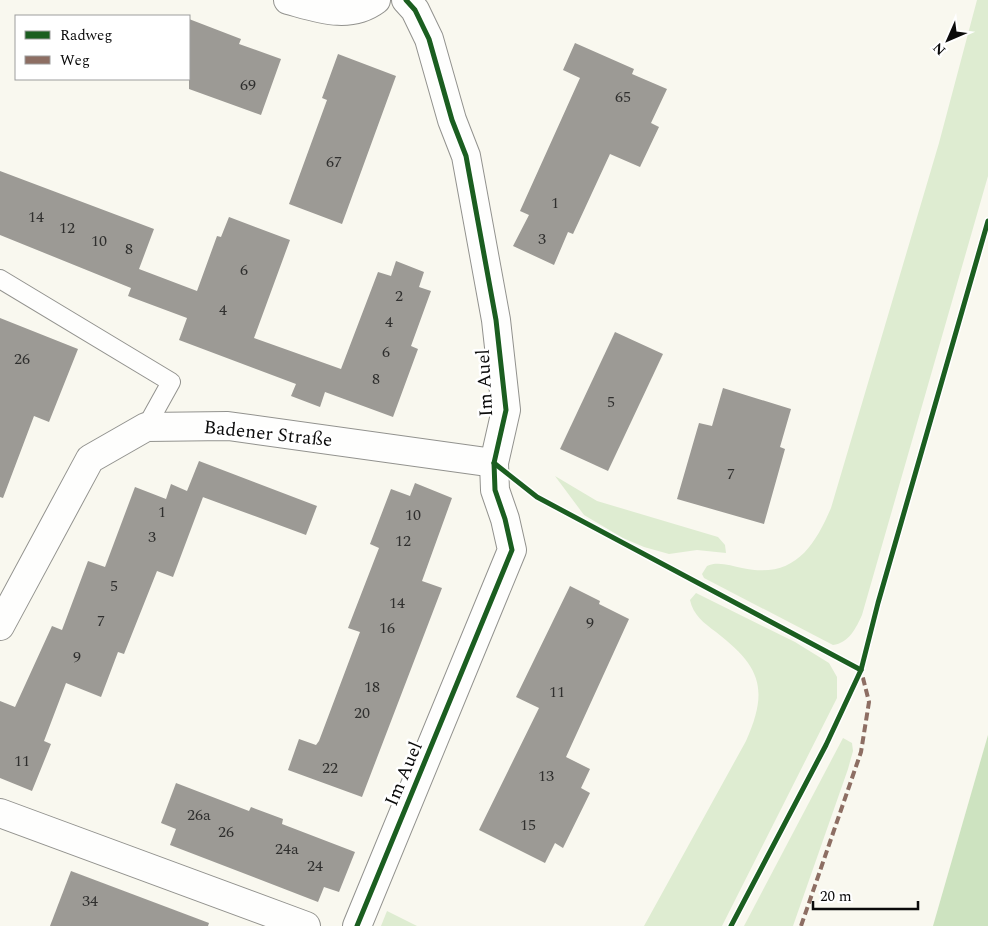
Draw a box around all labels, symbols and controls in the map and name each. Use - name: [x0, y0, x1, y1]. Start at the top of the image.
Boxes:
- legend: [15, 15, 190, 80]
- north arrow: [923, 15, 973, 65]
- text: Radweg: [60, 24, 113, 47]
- text: N: [928, 37, 951, 60]
- text: Weg: [60, 49, 90, 72]
- house number: 69: [240, 73, 256, 97]
- house number: 65: [615, 85, 631, 109]
- house number: 67: [326, 150, 342, 174]
- house number: 1: [551, 191, 559, 215]
- house number: 14: [28, 205, 44, 229]
- house number: 12: [59, 216, 75, 240]
- house number: 3: [538, 227, 546, 251]
- house number: 10: [91, 229, 107, 253]
- house number: 8: [125, 237, 133, 261]
- house number: 6: [240, 258, 248, 282]
- house number: 2: [395, 284, 403, 308]
- house number: 4: [219, 298, 227, 322]
- house number: 4: [385, 310, 393, 334]
- house number: 6: [382, 340, 390, 364]
- house number: 26: [14, 347, 30, 371]
- street label: Im Auel: [469, 348, 501, 418]
- house number: 8: [372, 367, 380, 391]
- house number: 5: [607, 390, 615, 414]
- street label: Badener Straße: [202, 413, 334, 455]
- house number: 7: [727, 462, 735, 486]
- house number: 1: [158, 500, 166, 524]
- house number: 10: [405, 503, 421, 527]
- house number: 3: [148, 525, 156, 549]
- house number: 12: [395, 529, 411, 553]
- house number: 5: [110, 574, 118, 598]
- house number: 14: [389, 591, 405, 615]
- house number: 7: [97, 609, 105, 633]
- house number: 9: [586, 611, 594, 635]
- house number: 16: [379, 616, 395, 640]
- house number: 9: [73, 645, 81, 669]
- house number: 18: [364, 675, 380, 699]
- house number: 11: [549, 680, 565, 704]
- house number: 20: [354, 701, 370, 725]
- street label: Im Auel: [377, 737, 431, 811]
- house number: 11: [14, 749, 30, 773]
- house number: 22: [322, 756, 338, 780]
- house number: 13: [538, 764, 554, 788]
- house number: 26a: [187, 803, 211, 827]
- house number: 15: [520, 813, 536, 837]
- house number: 26: [218, 820, 234, 844]
- house number: 24a: [275, 837, 299, 861]
- house number: 24: [307, 854, 323, 878]
- scale bar: [813, 878, 918, 910]
- text: 20 m: [820, 885, 852, 908]
- house number: 34: [82, 889, 98, 913]

